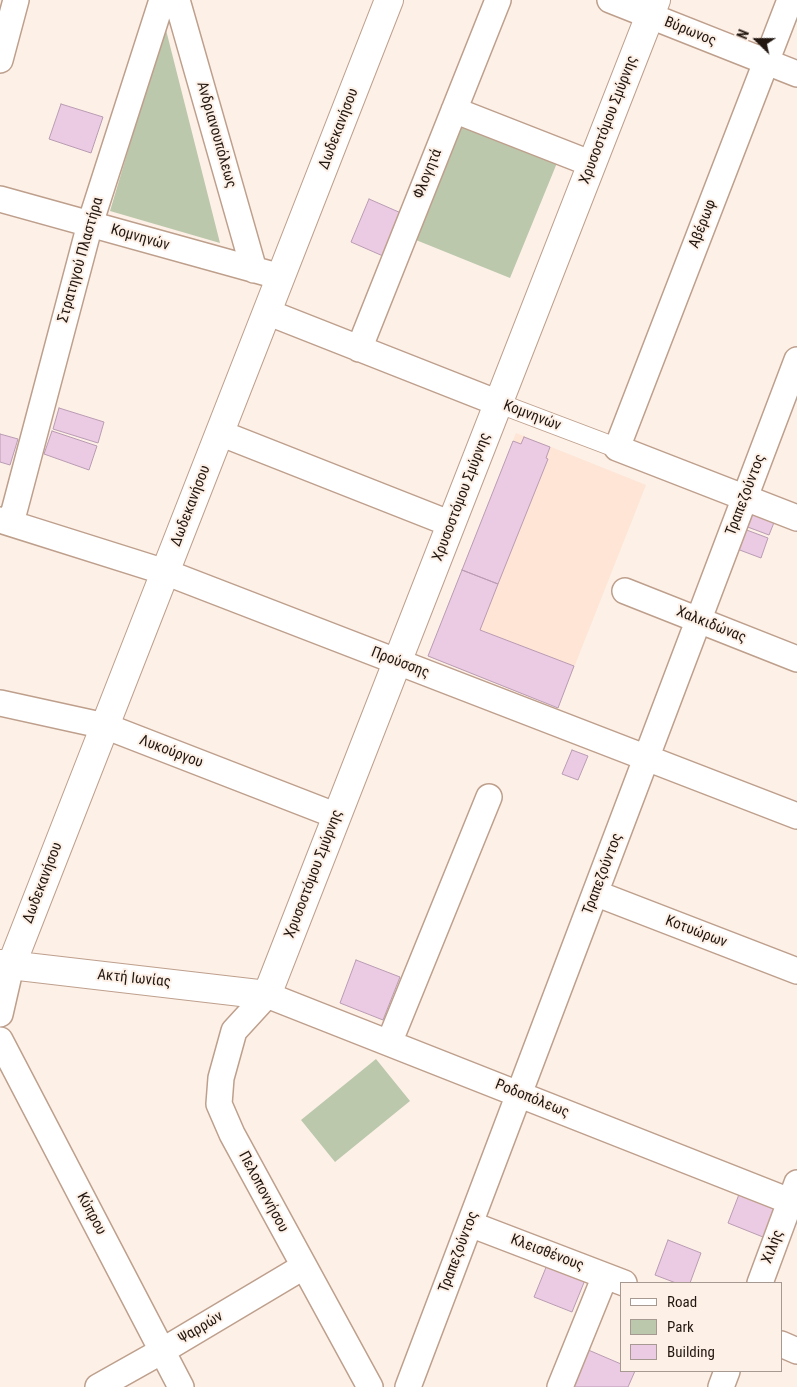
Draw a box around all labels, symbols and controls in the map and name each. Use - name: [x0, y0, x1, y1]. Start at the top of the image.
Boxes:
- street label: Βύρωνος: [661, 13, 719, 51]
- north arrow: [732, 15, 782, 65]
- text: N: [734, 27, 752, 41]
- street label: Χρυσοστόμου Σμύρνης: [576, 53, 642, 187]
- street label: Ανδριανουπόλεως: [192, 80, 240, 190]
- street label: Δωδεκανήσου: [315, 86, 363, 172]
- street label: Φλογητά: [410, 146, 446, 202]
- street label: Στρατηγού Πλαστήρα: [55, 195, 107, 325]
- street label: Αβέρωφ: [685, 197, 721, 251]
- street label: Κομνηνών: [108, 221, 172, 255]
- street label: Κομνηνών: [501, 397, 563, 435]
- street label: Χρυσοστόμου Σμύρνης: [429, 430, 495, 564]
- street label: Τραπεζούντος: [722, 452, 770, 538]
- street label: Δωδεκανήσου: [167, 463, 215, 549]
- street label: Χαλκιδώνας: [673, 603, 749, 647]
- street label: Προύσσης: [368, 644, 432, 682]
- street label: Λυκούργου: [137, 732, 205, 772]
- street label: Χρυσοστόμου Σμύρνης: [281, 807, 347, 941]
- street label: Τραπεζούντος: [579, 831, 627, 917]
- street label: Δωδεκανήσου: [19, 840, 67, 926]
- street label: Κοτυώρων: [663, 912, 729, 952]
- street label: Ακτή Ιωνίας: [96, 966, 172, 992]
- street label: Ροδοπόλεως: [492, 1076, 572, 1122]
- street label: Πελοποννήσου: [234, 1149, 292, 1235]
- street label: Κύπρου: [72, 1190, 110, 1238]
- street label: Τραπεζούντος: [435, 1209, 483, 1295]
- street label: Χιλής: [758, 1228, 788, 1266]
- street label: Κλεισθένους: [508, 1231, 586, 1275]
- legend: [620, 1282, 782, 1372]
- text: Road: [667, 1293, 697, 1311]
- street label: Ψαρρών: [176, 1308, 226, 1348]
- text: Park: [667, 1318, 694, 1336]
- text: Building: [667, 1343, 715, 1361]

